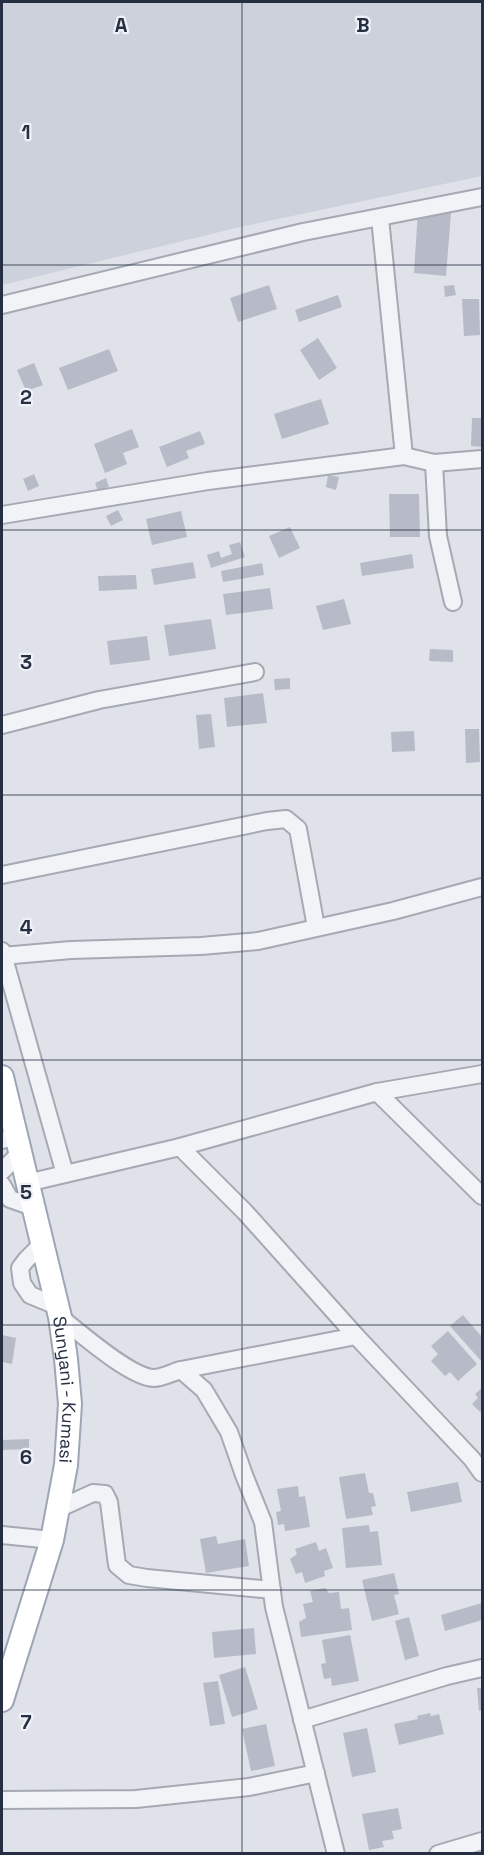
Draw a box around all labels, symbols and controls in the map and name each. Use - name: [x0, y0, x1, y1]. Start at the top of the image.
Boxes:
- text: A: [115, 12, 128, 38]
- text: B: [356, 12, 370, 38]
- text: 1: [21, 119, 31, 145]
- text: 2: [20, 384, 32, 410]
- text: 3: [20, 649, 32, 675]
- text: 4: [20, 914, 33, 940]
- text: 5: [20, 1179, 32, 1205]
- street label: Sunyani - Kumasi: [49, 1315, 82, 1464]
- text: 6: [20, 1444, 32, 1470]
- text: 7: [20, 1709, 32, 1735]

